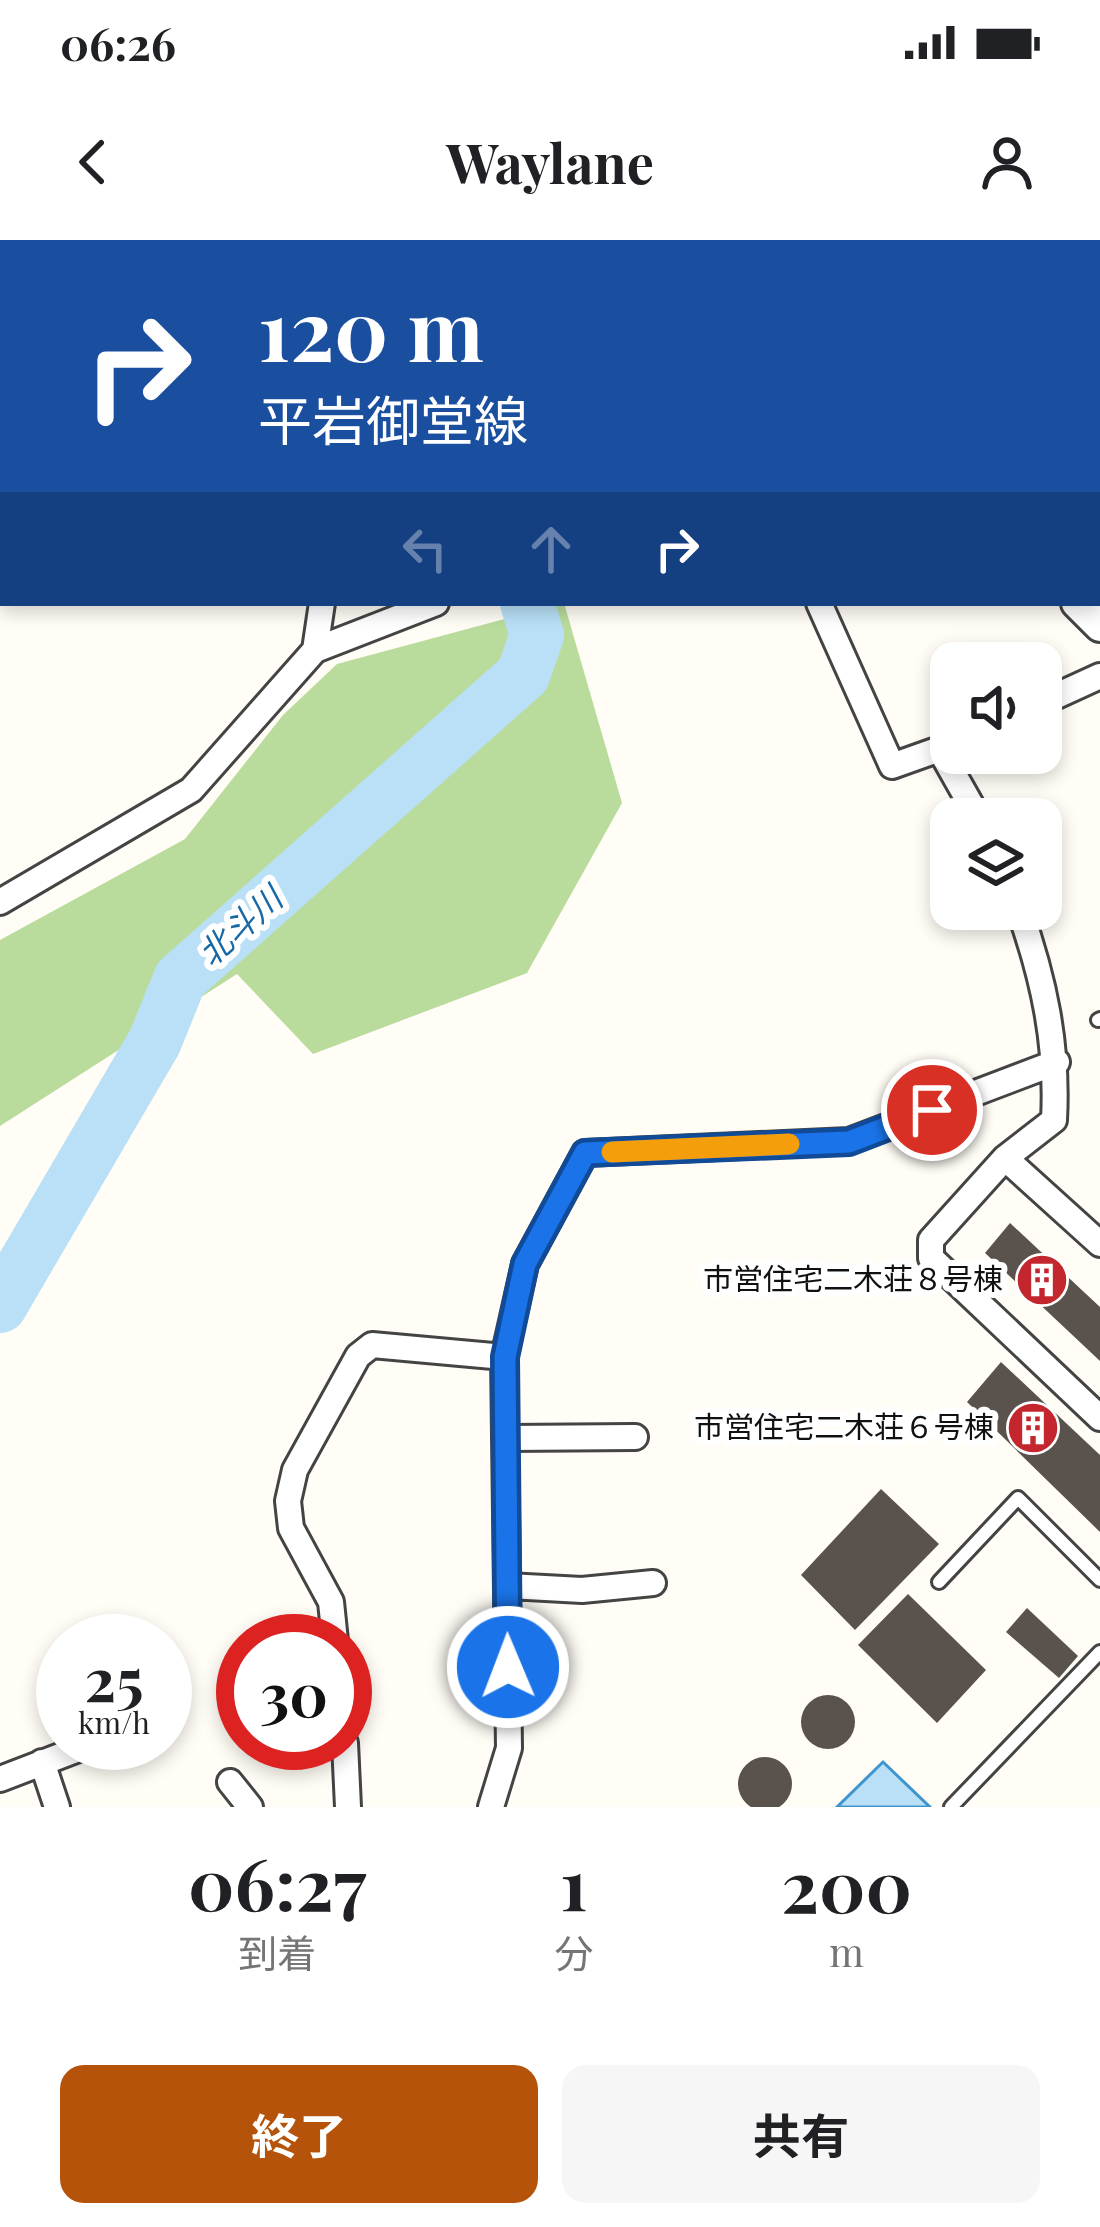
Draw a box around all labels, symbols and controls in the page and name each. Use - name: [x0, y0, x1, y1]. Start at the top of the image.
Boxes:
- text: 06:26: [60, 12, 176, 72]
- text: Waylane: [446, 126, 654, 198]
- icon: back: [60, 129, 126, 195]
- icon: person: [974, 129, 1040, 195]
- text: 120 m: [258, 271, 484, 383]
- icon: right: [60, 288, 216, 444]
- text: 平岩御堂線: [258, 383, 528, 455]
- icon: left: [392, 516, 458, 582]
- icon: ahead: [518, 516, 584, 582]
- icon: right: [644, 516, 710, 582]
- map controls: [930, 642, 1062, 930]
- button: sound: [930, 642, 1062, 774]
- button: layers: [930, 798, 1062, 930]
- water label: 北斗川: [187, 873, 292, 974]
- pin: [881, 1059, 983, 1161]
- icon: arrive: [899, 1077, 965, 1143]
- building icon: 市営住宅二木荘８号棟: [1014, 1252, 1070, 1308]
- place label: 市営住宅二木荘８号棟: [703, 1258, 1003, 1298]
- building icon: 市営住宅二木荘６号棟: [1005, 1400, 1061, 1456]
- place label: 市営住宅二木荘６号棟: [694, 1406, 994, 1446]
- position arrow: [445, 1604, 571, 1730]
- speed limit sign: 30: [216, 1614, 372, 1770]
- text: 25: [85, 1637, 143, 1717]
- text: km/h: [78, 1702, 150, 1742]
- text: 06:27: [188, 1833, 366, 1929]
- text: 1: [560, 1833, 588, 1929]
- text: 200: [781, 1835, 912, 1931]
- text: m: [829, 1925, 864, 1977]
- text: 到着: [238, 1926, 316, 1978]
- text: 分: [554, 1926, 593, 1978]
- button: 終了: [60, 2065, 538, 2203]
- button: 共有: [562, 2065, 1040, 2203]

